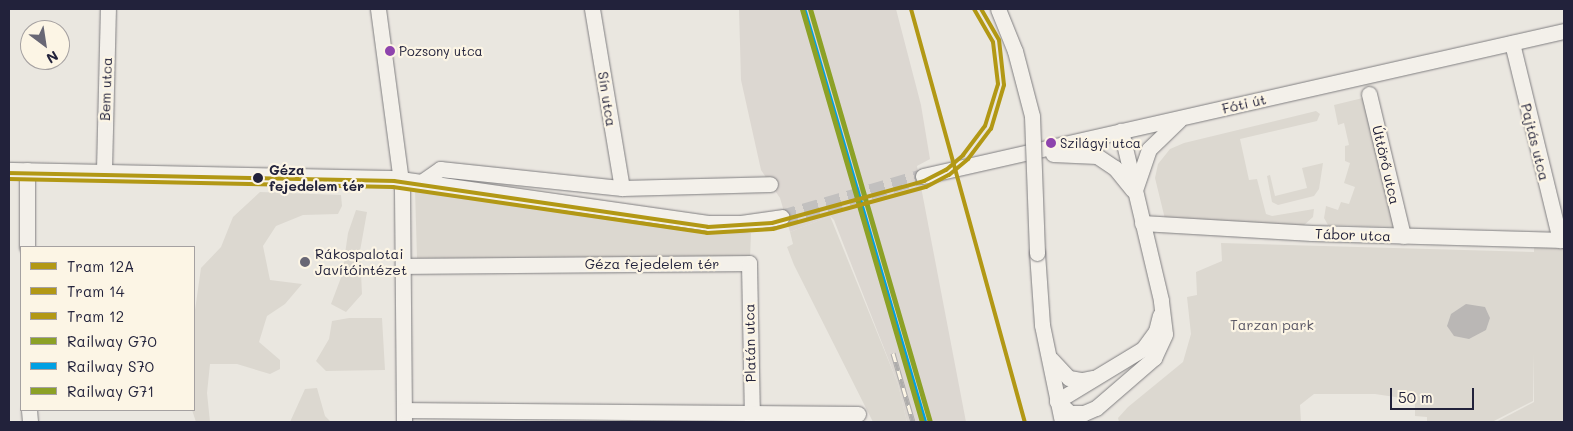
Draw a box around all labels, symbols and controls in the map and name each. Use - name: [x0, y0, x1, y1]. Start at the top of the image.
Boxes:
- north arrow: [20, 20, 70, 70]
- place label: Pozsony utca: [399, 43, 483, 59]
- marker: Pozsony utca: [385, 46, 395, 56]
- text: N: [43, 47, 62, 68]
- street label: Bem utca: [96, 57, 116, 121]
- street label: Sín utca: [594, 70, 620, 128]
- street label: Fóti út: [1220, 91, 1268, 117]
- street label: Pajtás utca: [1517, 102, 1553, 182]
- street label: Úttörő utca: [1369, 124, 1403, 206]
- place label: Szilágyi utca: [1060, 135, 1141, 151]
- marker: Szilágyi utca: [1046, 138, 1056, 148]
- place label: Géza fejedelem tér: [269, 162, 364, 194]
- marker: Géza fejedelem tér: [251, 171, 265, 185]
- street label: Tábor utca: [1315, 225, 1391, 245]
- legend: [20, 246, 195, 411]
- place label: Rákospalotai Javítóintézet: [315, 246, 407, 278]
- text: Tram 12A: [67, 256, 134, 276]
- marker: Rákospalotai Javítóintézet: [299, 256, 311, 268]
- street label: Géza fejedelem tér: [585, 256, 719, 272]
- text: Tram 14: [67, 281, 125, 301]
- street label: Platán utca: [741, 304, 759, 382]
- text: Tram 12: [67, 306, 124, 326]
- park label: Tarzan park: [1230, 317, 1314, 333]
- text: Railway G70: [67, 331, 157, 351]
- text: Railway S70: [67, 356, 154, 376]
- scale bar: [1393, 378, 1477, 410]
- text: Railway G71: [67, 381, 154, 401]
- text: 50 m: [1398, 387, 1433, 407]

